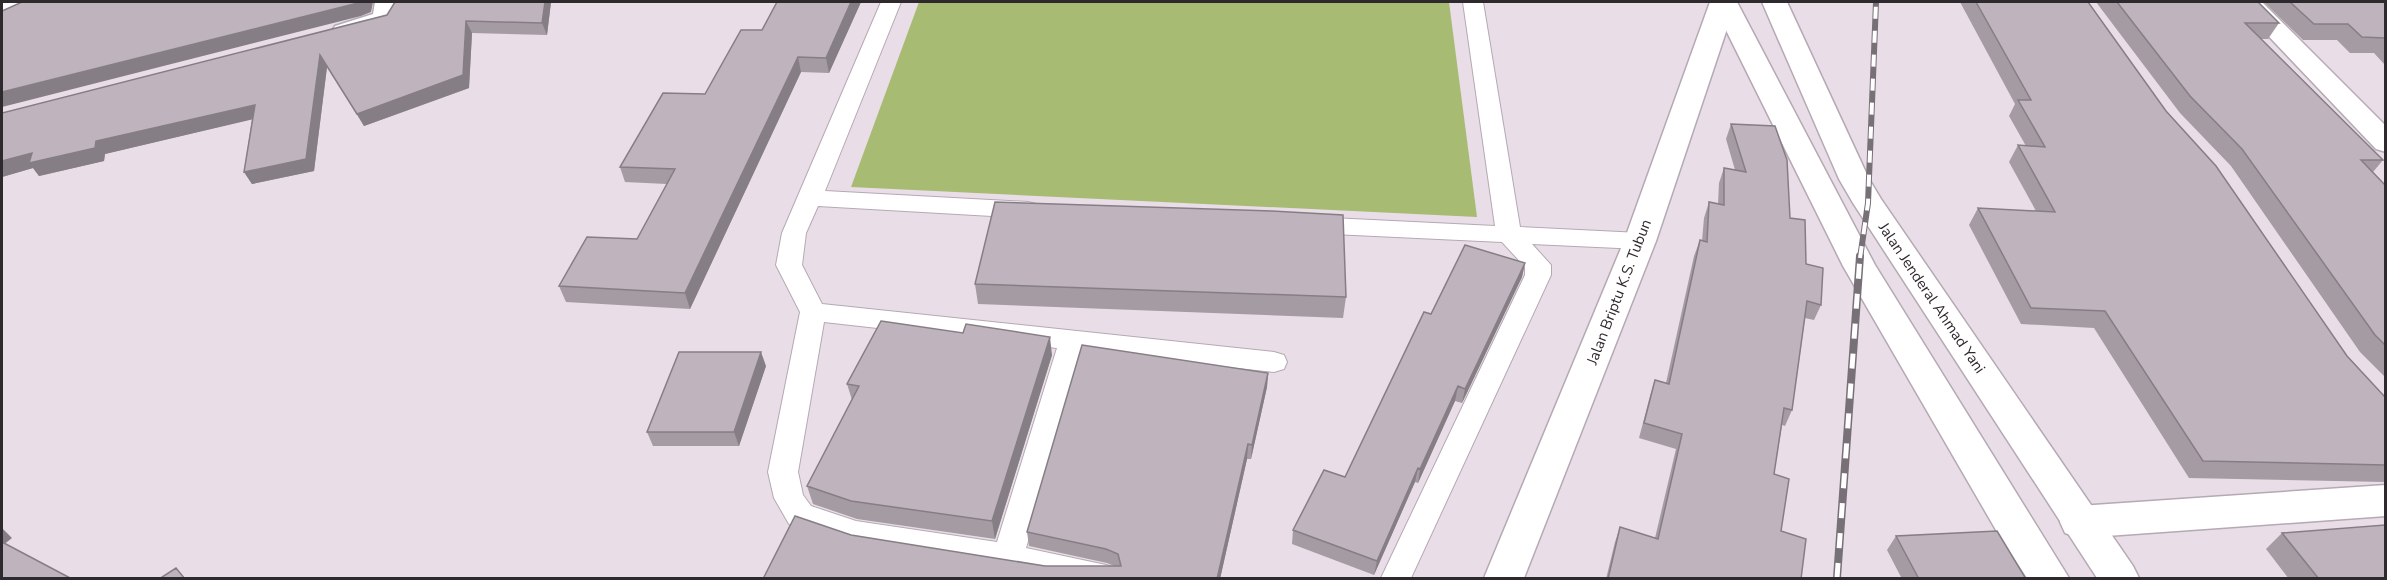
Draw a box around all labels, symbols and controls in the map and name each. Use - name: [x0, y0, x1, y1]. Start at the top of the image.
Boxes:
- street label: Jalan Briptu K.S. Tubun: [1582, 216, 1656, 369]
- street label: Jalan Jenderal Ahmad Yani: [1873, 218, 1990, 377]

